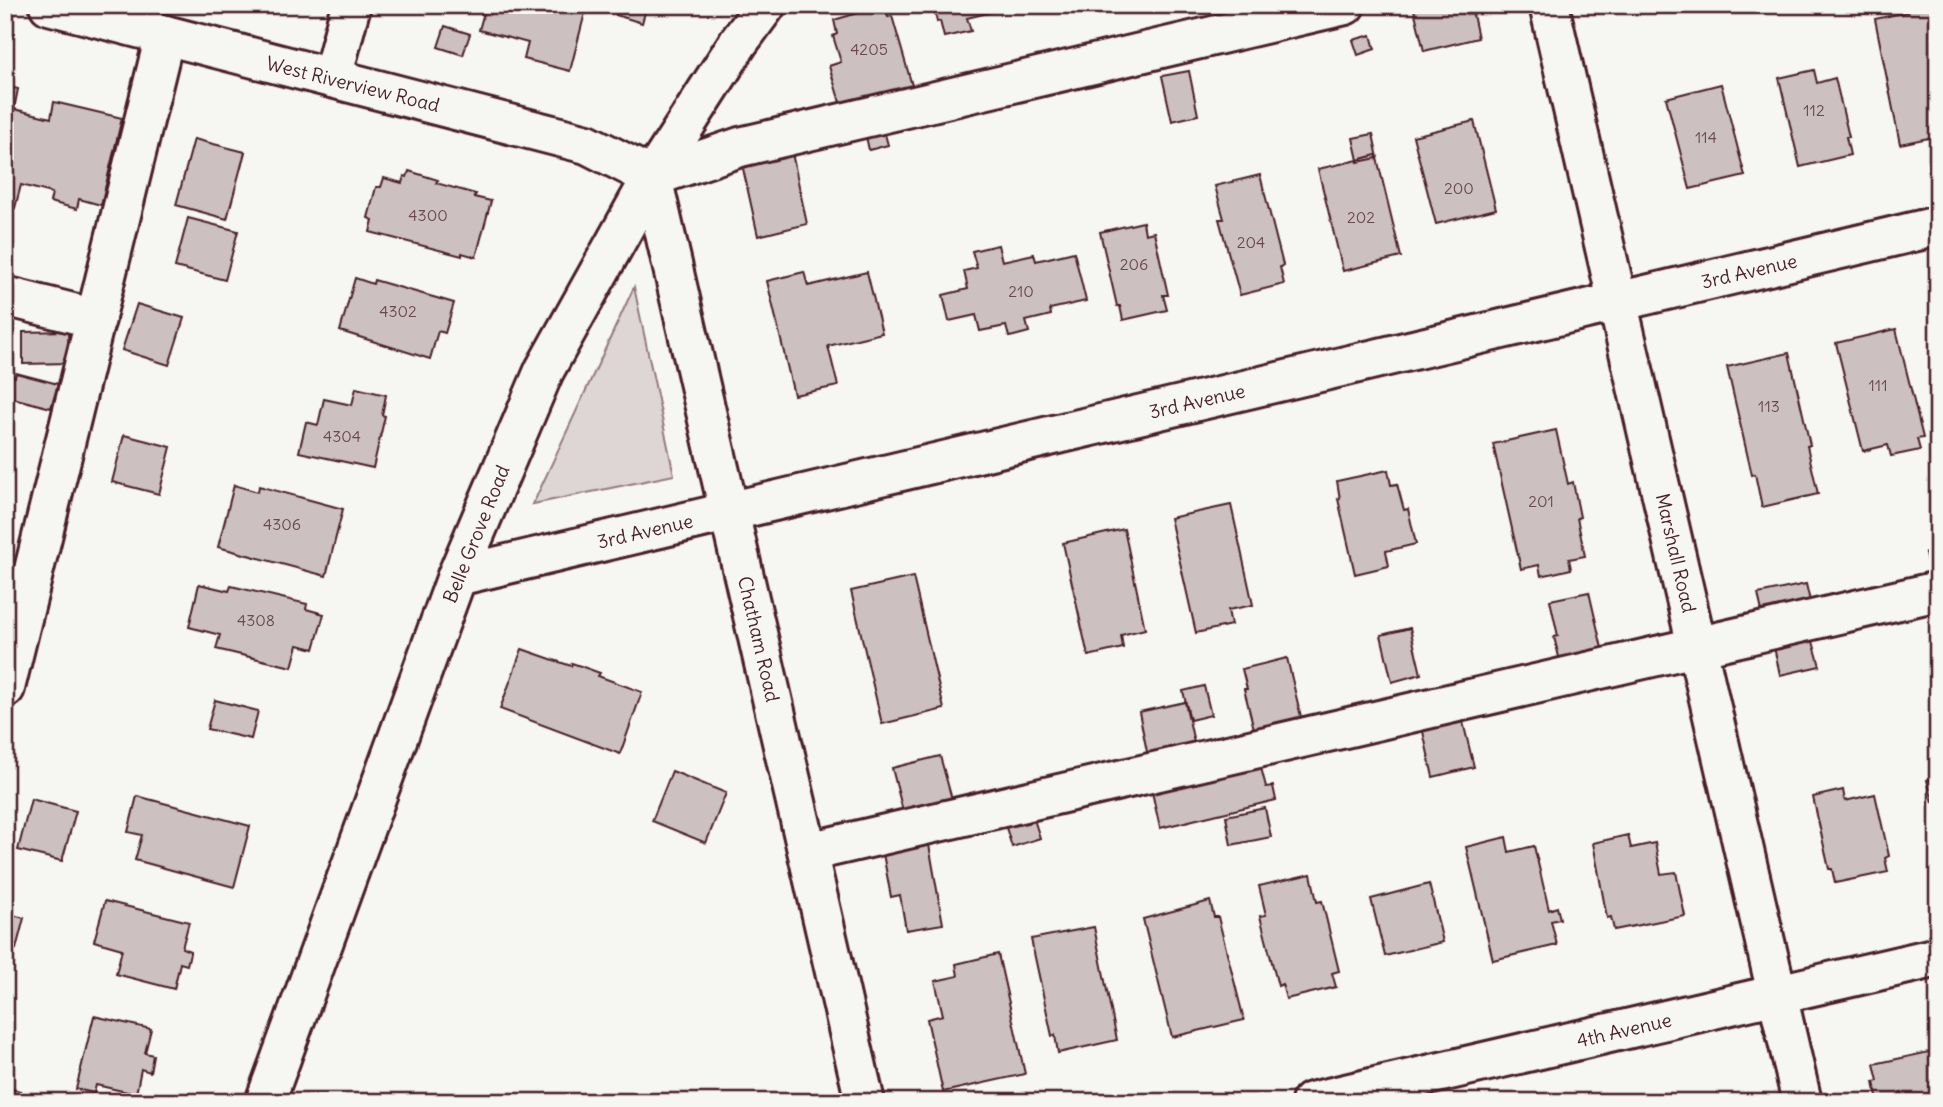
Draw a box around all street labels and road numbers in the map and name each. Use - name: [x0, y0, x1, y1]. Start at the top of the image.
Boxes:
- street label: West Riverview Road: [264, 51, 442, 117]
- street label: 3rd Avenue: [1699, 248, 1799, 294]
- street label: 3rd Avenue: [1147, 378, 1247, 424]
- street label: Belle Grove Road: [437, 462, 515, 606]
- street label: Marshall Road: [1651, 491, 1701, 615]
- street label: 3rd Avenue: [595, 508, 695, 554]
- street label: Chatham Road: [733, 574, 785, 704]
- street label: 4th Avenue: [1574, 1007, 1674, 1053]

